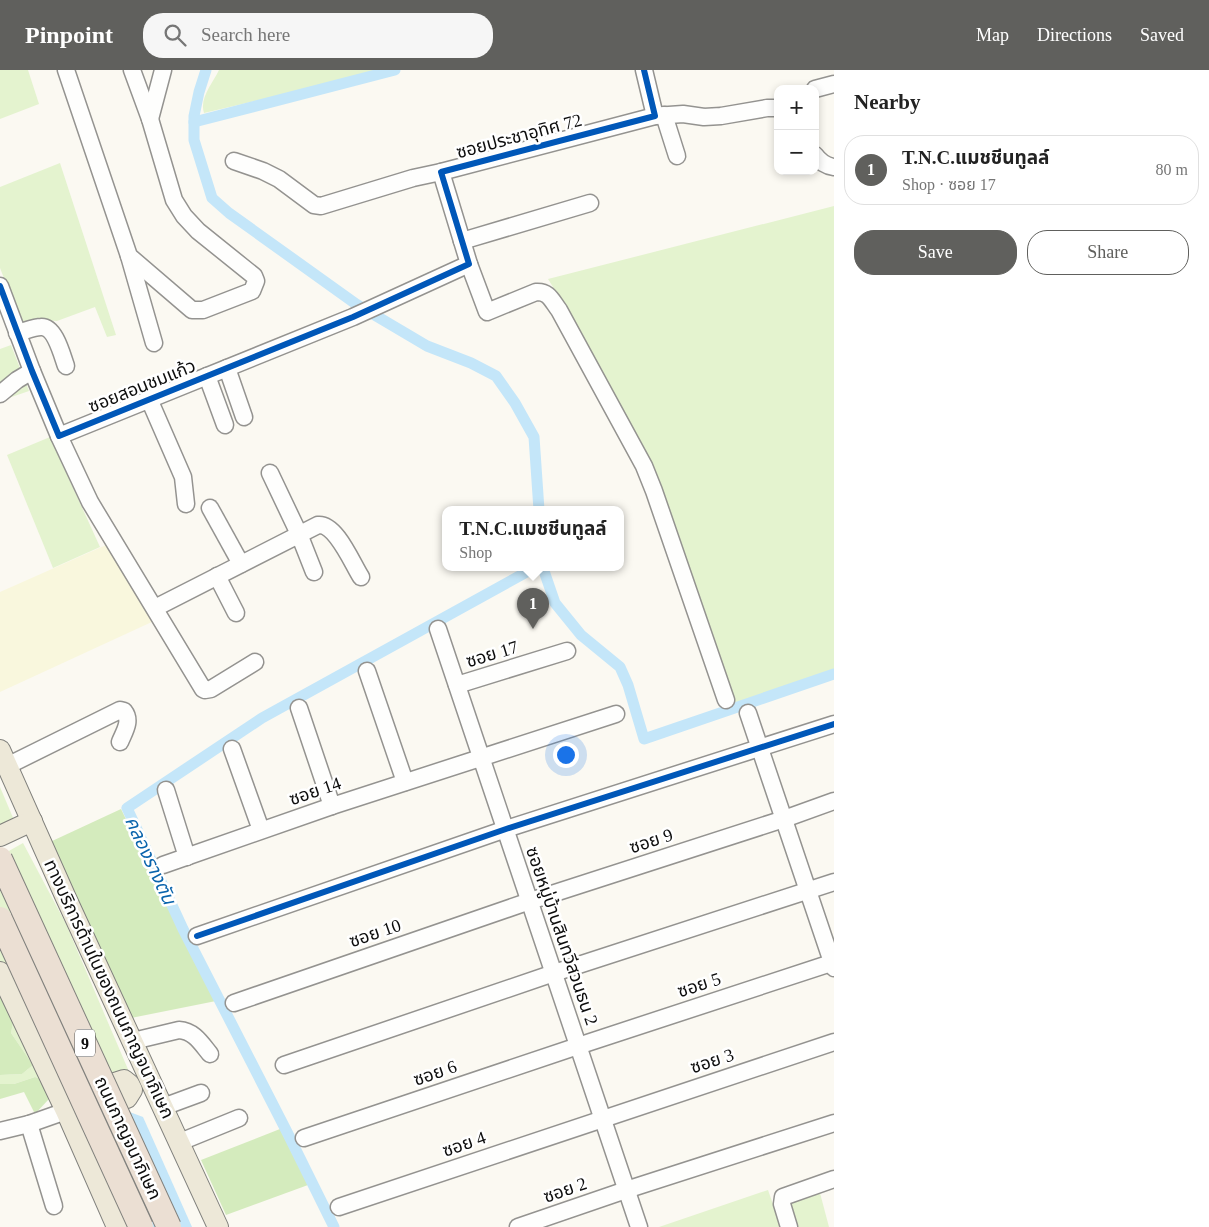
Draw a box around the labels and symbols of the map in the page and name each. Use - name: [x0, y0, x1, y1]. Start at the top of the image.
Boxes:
- street label: ซอยประชาอุทิศ 72: [454, 110, 584, 163]
- street label: ซอยสอนชมแก้ว: [86, 355, 198, 417]
- pin: 1: [517, 588, 549, 629]
- street label: ซอย 17: [463, 637, 521, 671]
- your location: [553, 742, 579, 768]
- street label: ซอย 14: [286, 773, 344, 809]
- water label: คลองรางตัน: [121, 813, 181, 909]
- street label: ซอย 9: [627, 825, 675, 857]
- street label: ซอยหมู่บ้านสินทวีสวนธน 2: [520, 844, 602, 1029]
- street label: ทางบริการด้านในของถนนกาญจนาภิเษก: [40, 856, 178, 1122]
- street label: ซอย 10: [346, 915, 404, 951]
- street label: ซอย 5: [675, 969, 723, 1001]
- road number: 9: [75, 1030, 95, 1056]
- street label: ซอย 3: [688, 1045, 736, 1077]
- street label: ซอย 6: [411, 1056, 459, 1090]
- street label: ถนนกาญจนาภิเษก: [91, 1073, 165, 1203]
- street label: ซอย 4: [440, 1127, 488, 1161]
- street label: ซอย 2: [541, 1173, 589, 1207]

